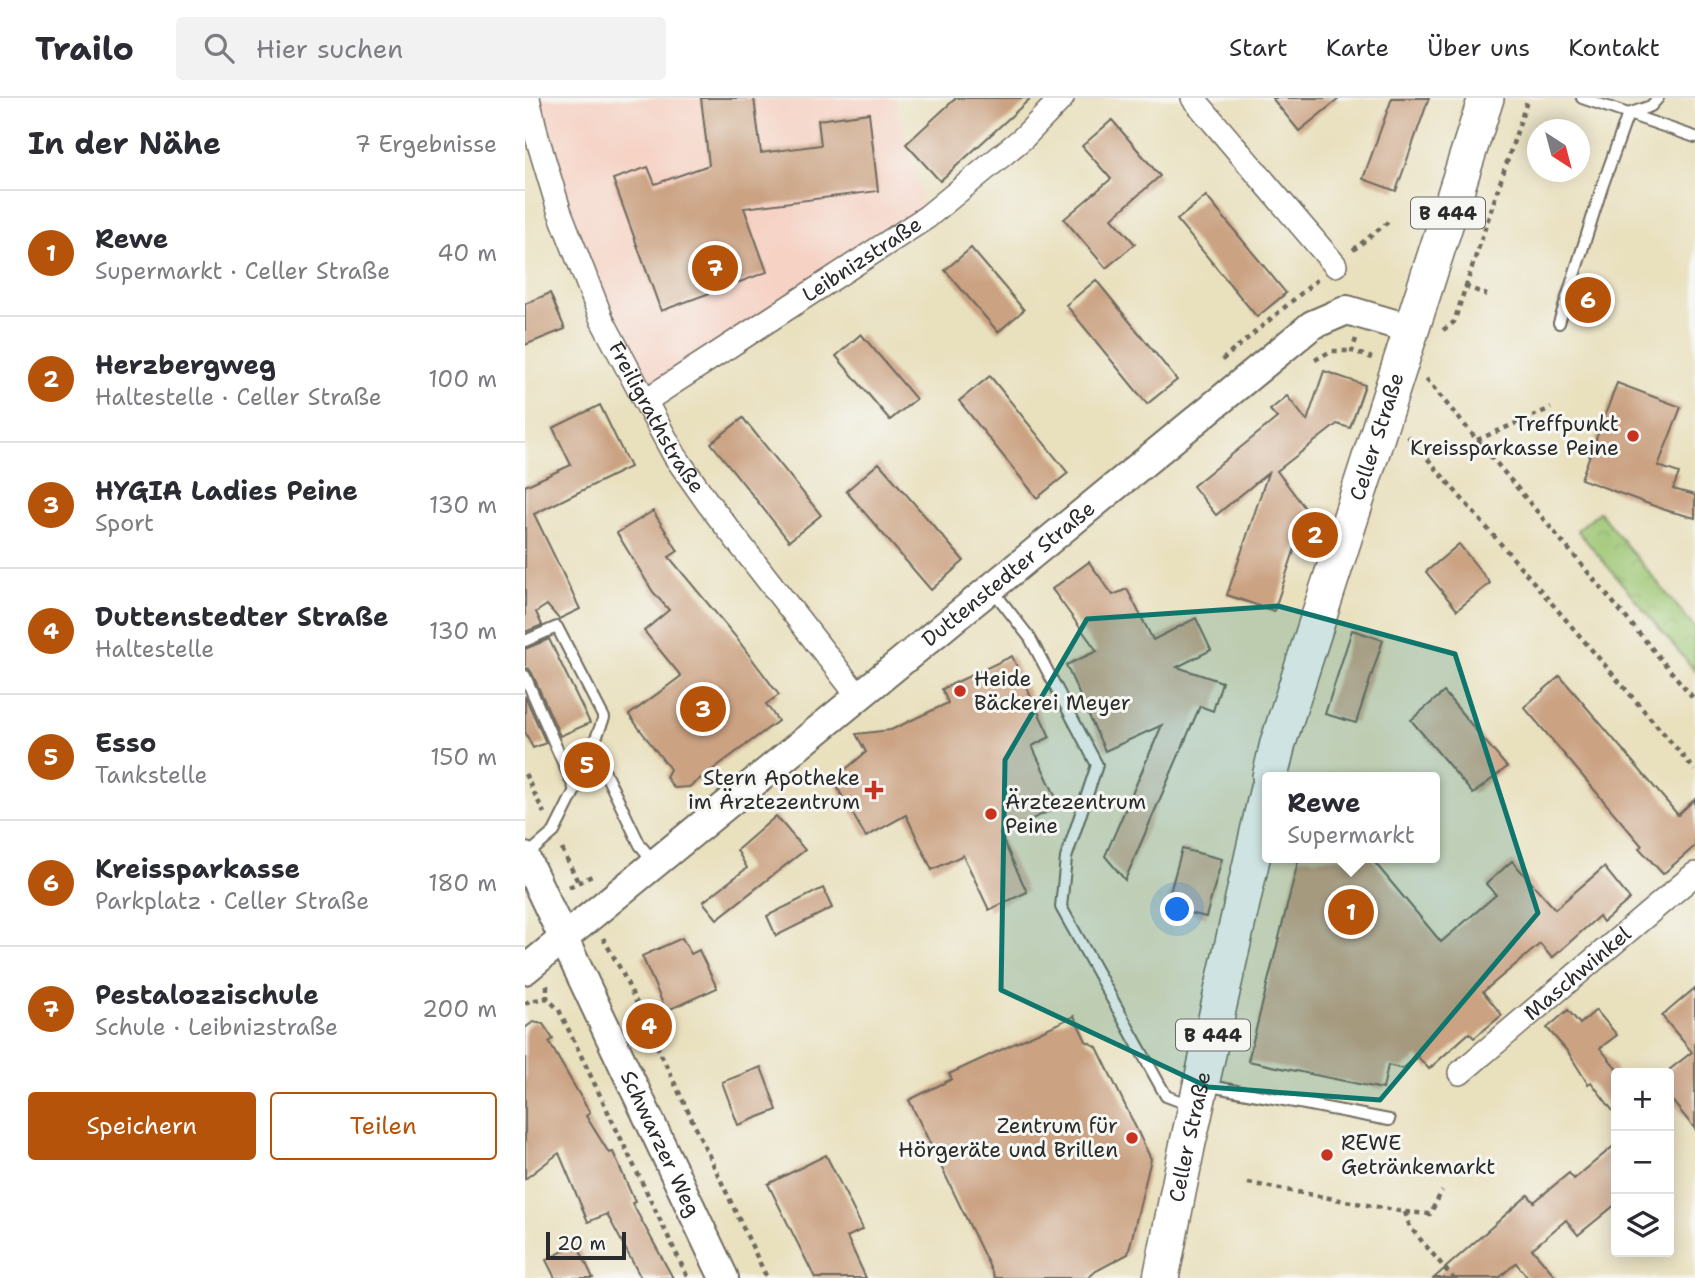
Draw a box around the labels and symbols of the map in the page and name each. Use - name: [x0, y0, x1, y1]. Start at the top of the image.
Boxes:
- north arrow: [1527, 119, 1590, 182]
- road number: B 444: [1411, 197, 1485, 228]
- street label: Leibnizstraße: [797, 210, 927, 309]
- pin: 7: [692, 242, 738, 294]
- pin: 6: [1565, 274, 1611, 326]
- street label: Freiligrathstraße: [602, 337, 711, 499]
- street label: Celler Straße: [1343, 369, 1411, 504]
- place label: Treffpunkt Kreissparkasse Peine: [1410, 410, 1619, 462]
- marker: Treffpunkt Kreissparkasse Peine: [1625, 428, 1641, 444]
- street label: Duttenstedter Straße: [916, 495, 1101, 653]
- pin: 2: [1292, 509, 1338, 561]
- place label: Heide Bäckerei Meyer: [974, 665, 1131, 717]
- pin: 3: [680, 683, 726, 735]
- marker: Heide Bäckerei Meyer: [952, 683, 968, 699]
- pin: 5: [564, 739, 610, 791]
- place label: Stern Apotheke im Ärztezentrum: [688, 764, 860, 816]
- marker: Stern Apotheke im Ärztezentrum: [866, 782, 882, 798]
- place label: Ärztezentrum Peine: [1005, 788, 1146, 840]
- marker: Ärztezentrum Peine: [983, 806, 999, 822]
- pin: 1: [1328, 886, 1374, 938]
- your location: [1160, 892, 1194, 926]
- street label: Maschwinkel: [1518, 920, 1637, 1027]
- pin: 4: [626, 1000, 672, 1052]
- road number: B 444: [1176, 1020, 1250, 1051]
- street label: Schwarzer Weg: [614, 1066, 707, 1221]
- street label: Celler Straße: [1162, 1069, 1218, 1205]
- place label: Zentrum für Hörgeräte und Brillen: [898, 1112, 1118, 1164]
- place label: REWE Getränkemarkt: [1341, 1129, 1495, 1181]
- marker: Zentrum für Hörgeräte und Brillen: [1124, 1130, 1140, 1146]
- marker: REWE Getränkemarkt: [1319, 1147, 1335, 1163]
- scale bar: [546, 1229, 627, 1261]

